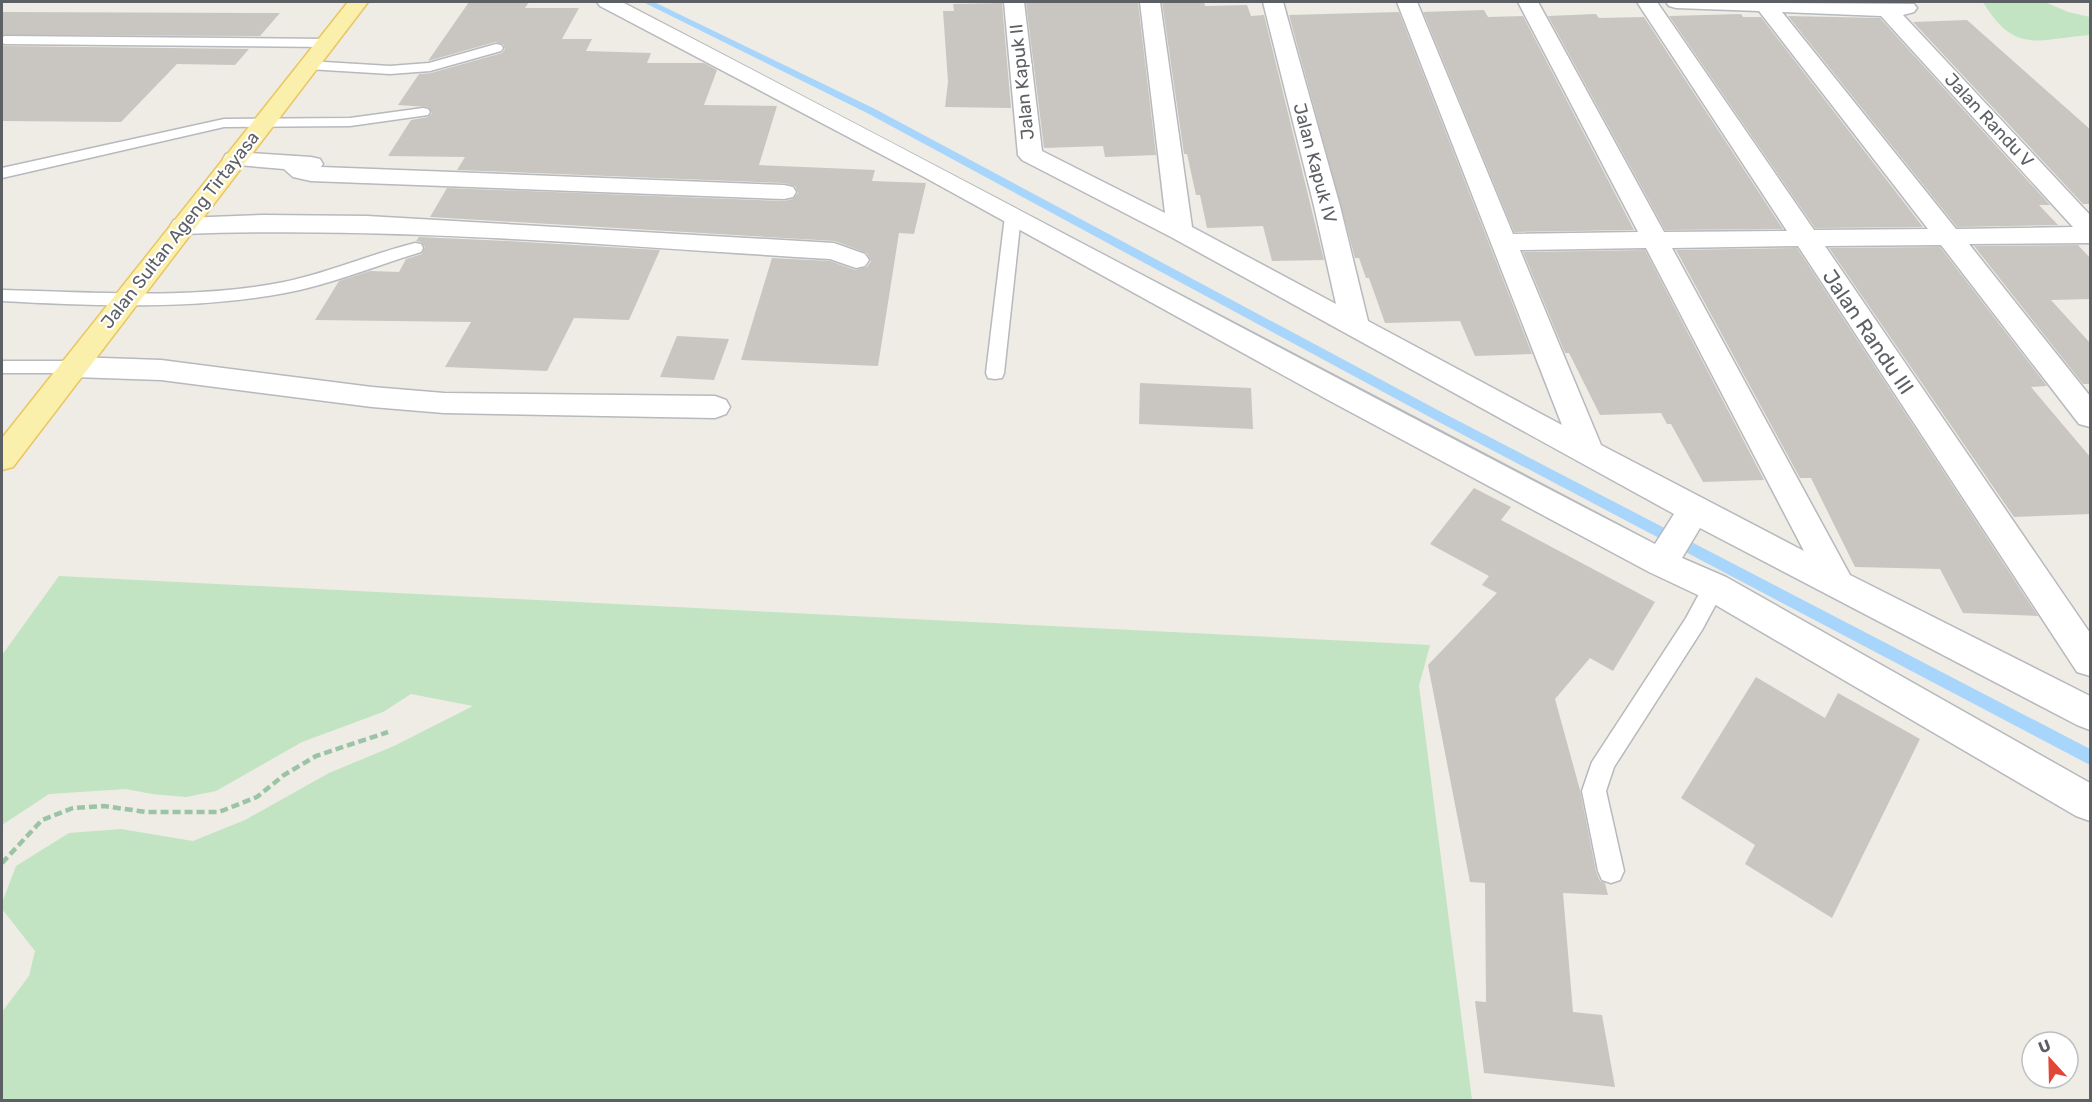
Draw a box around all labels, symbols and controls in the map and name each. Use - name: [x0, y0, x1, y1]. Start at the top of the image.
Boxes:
- street label: Jalan Kapuk II: [1005, 23, 1039, 141]
- street label: Jalan Randu V: [1940, 68, 2038, 172]
- street label: Jalan Kapuk IV: [1288, 101, 1342, 226]
- street label: Jalan Sultan Ageng Tirtayasa: [96, 127, 264, 333]
- street label: Jalan Randu III: [1818, 265, 1919, 399]
- north arrow: [2020, 1030, 2080, 1090]
- text: U: [2036, 1036, 2054, 1058]

